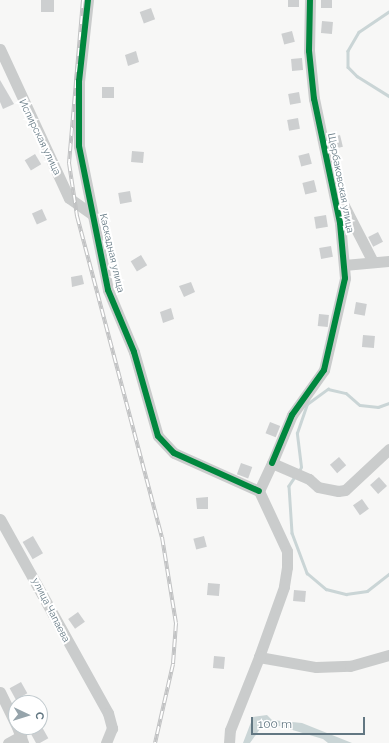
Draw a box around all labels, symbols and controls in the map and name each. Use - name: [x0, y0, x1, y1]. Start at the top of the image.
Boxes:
- street label: Испирская улица: [16, 97, 64, 177]
- street label: Щербаковская улица: [325, 132, 357, 234]
- street label: Каскадная улица: [97, 212, 127, 294]
- street label: улица Чапаева: [30, 576, 72, 644]
- north arrow: [8, 695, 48, 735]
- scale bar: [253, 709, 367, 735]
- text: С: [33, 712, 46, 720]
- text: 100 m: [258, 717, 292, 731]

